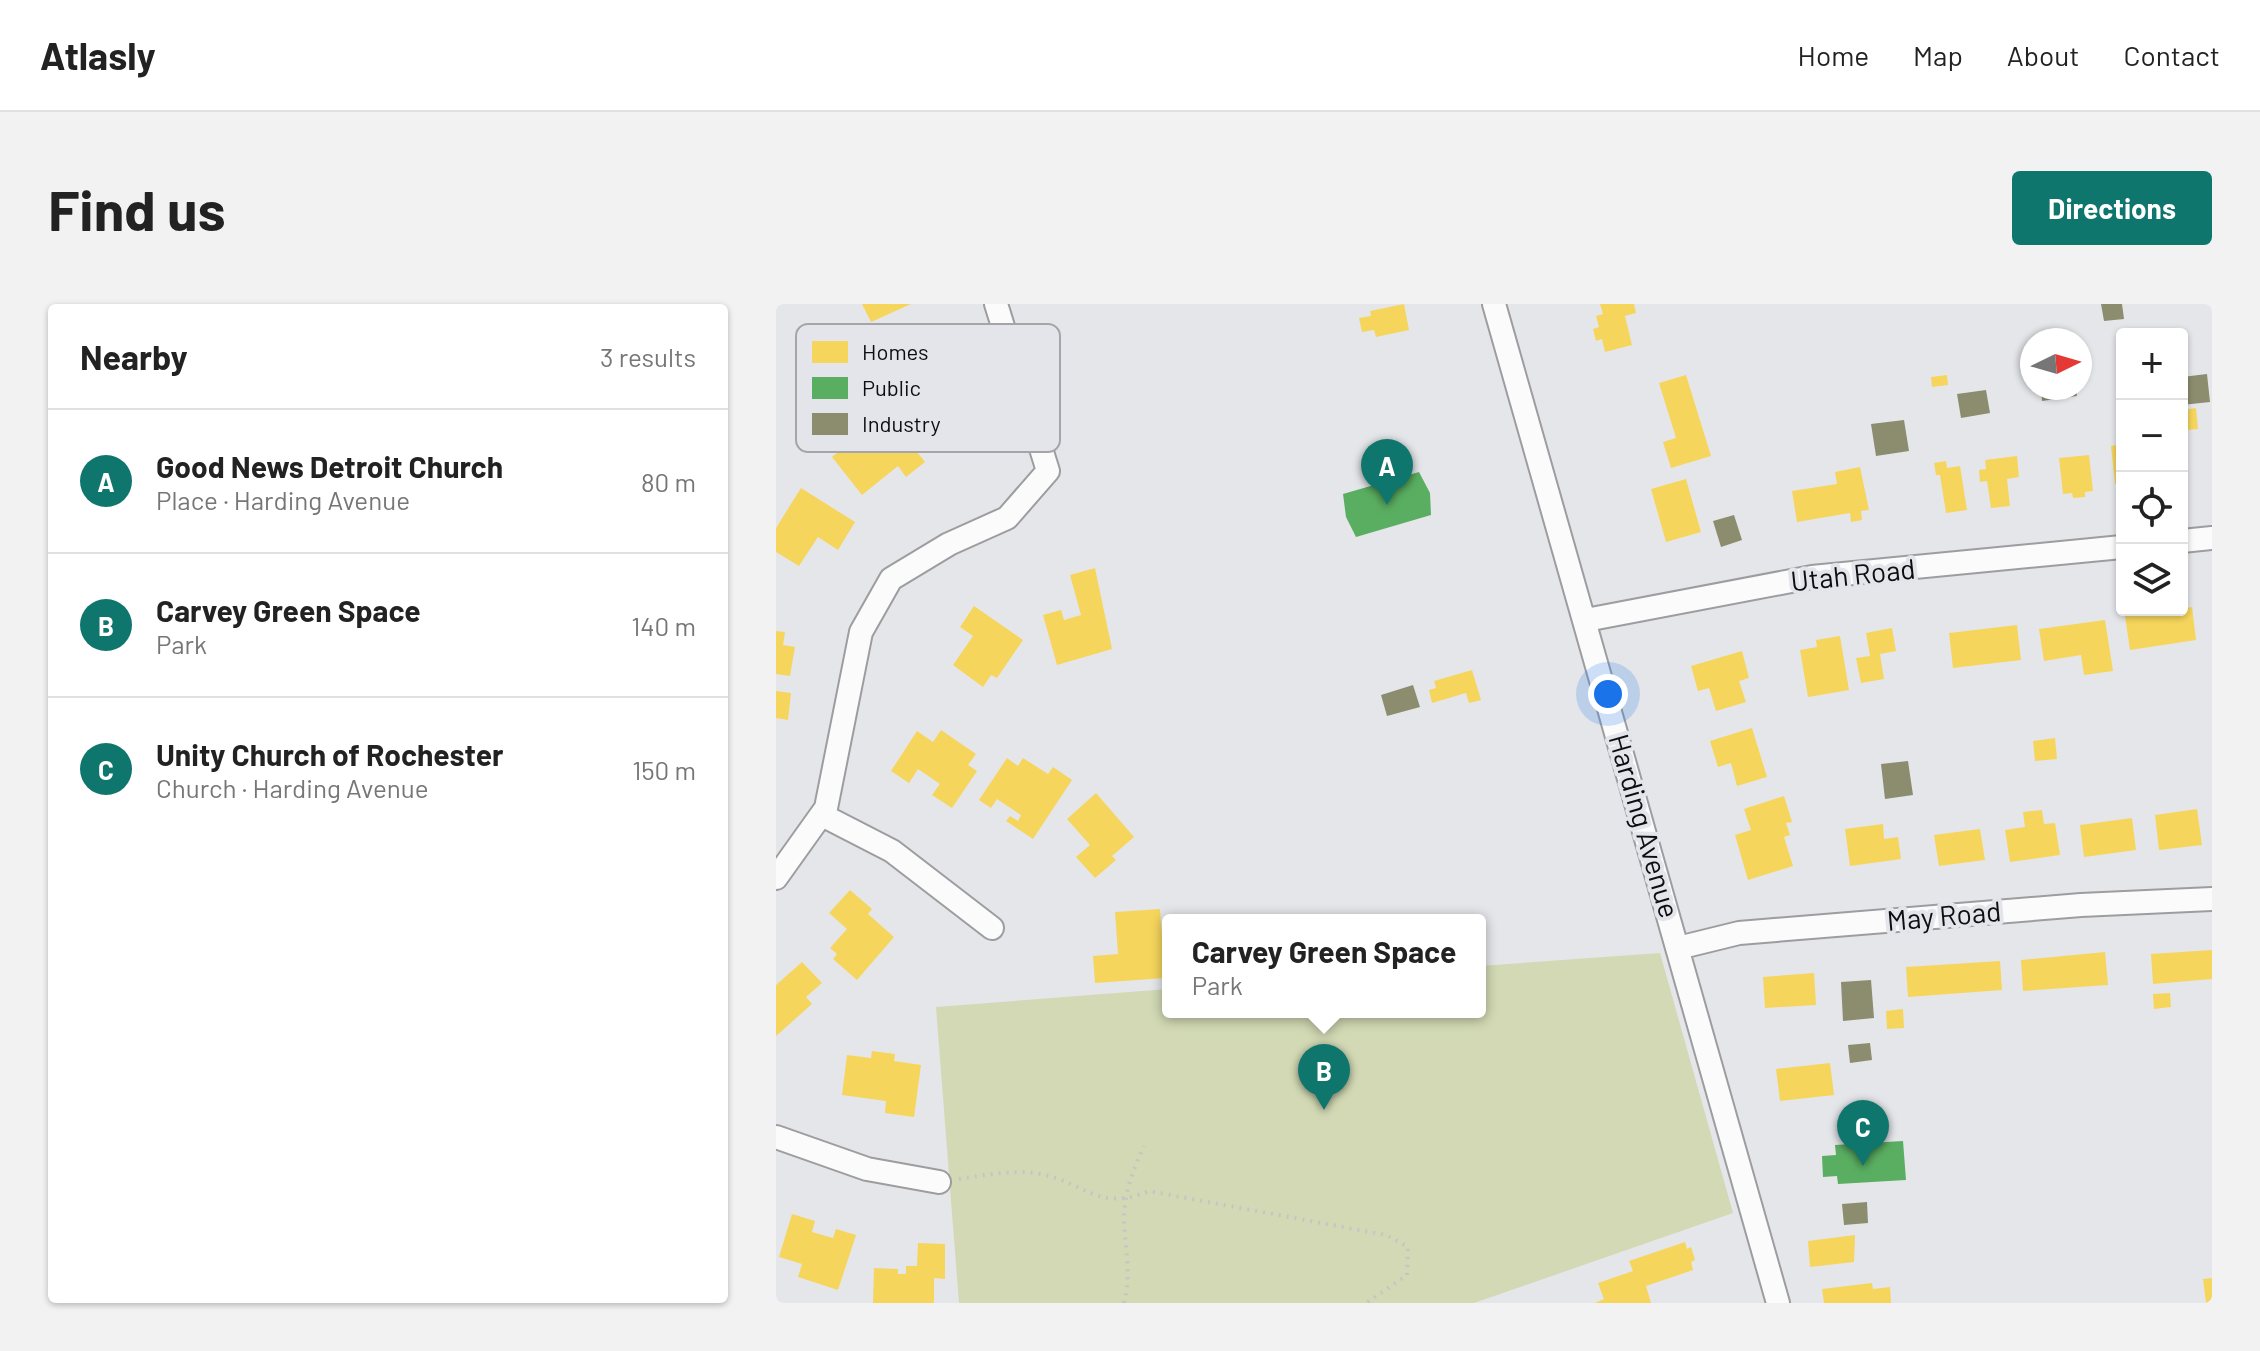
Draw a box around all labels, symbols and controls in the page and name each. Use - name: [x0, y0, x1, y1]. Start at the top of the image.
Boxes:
- text: Atlasly: [40, 32, 156, 78]
- text: Home: [1798, 38, 1869, 72]
- text: Map: [1913, 38, 1963, 72]
- text: About: [2007, 38, 2079, 72]
- text: Contact: [2123, 38, 2220, 72]
- button: Directions: [2012, 171, 2212, 245]
- text: Find us: [48, 175, 226, 242]
- legend: [796, 324, 1060, 452]
- north arrow: [2020, 328, 2092, 400]
- map controls: [2116, 328, 2188, 616]
- button: +: [2116, 328, 2188, 400]
- text: Nearby: [80, 336, 188, 377]
- text: Homes: [862, 338, 929, 364]
- text: 3 results: [600, 341, 696, 372]
- text: Public: [862, 374, 921, 400]
- button: −: [2116, 400, 2188, 472]
- text: Industry: [862, 410, 941, 436]
- pin: A: [1361, 439, 1413, 505]
- text: Good News Detroit Church: [156, 448, 503, 484]
- text: A: [97, 466, 115, 497]
- text: 80 m: [641, 466, 696, 497]
- button: locate: [2116, 472, 2188, 544]
- text: Place · Harding Avenue: [156, 484, 410, 515]
- button: layers: [2116, 544, 2188, 616]
- street label: Utah Road: [1789, 551, 1917, 597]
- text: Carvey Green Space: [156, 592, 421, 628]
- text: B: [98, 610, 114, 641]
- text: 140 m: [631, 610, 696, 641]
- text: Park: [156, 628, 207, 659]
- your location: [1588, 674, 1628, 714]
- street label: Harding Avenue: [1602, 730, 1687, 922]
- text: Unity Church of Rochester: [156, 736, 504, 772]
- text: C: [98, 754, 114, 785]
- text: 150 m: [632, 754, 696, 785]
- text: Church · Harding Avenue: [156, 772, 429, 803]
- street label: May Road: [1885, 893, 2002, 937]
- popup: [1162, 914, 1486, 1018]
- text: Carvey Green Space: [1192, 933, 1456, 969]
- text: Park: [1192, 969, 1243, 1000]
- pin: B: [1298, 1044, 1350, 1110]
- pin: C: [1837, 1100, 1889, 1166]

